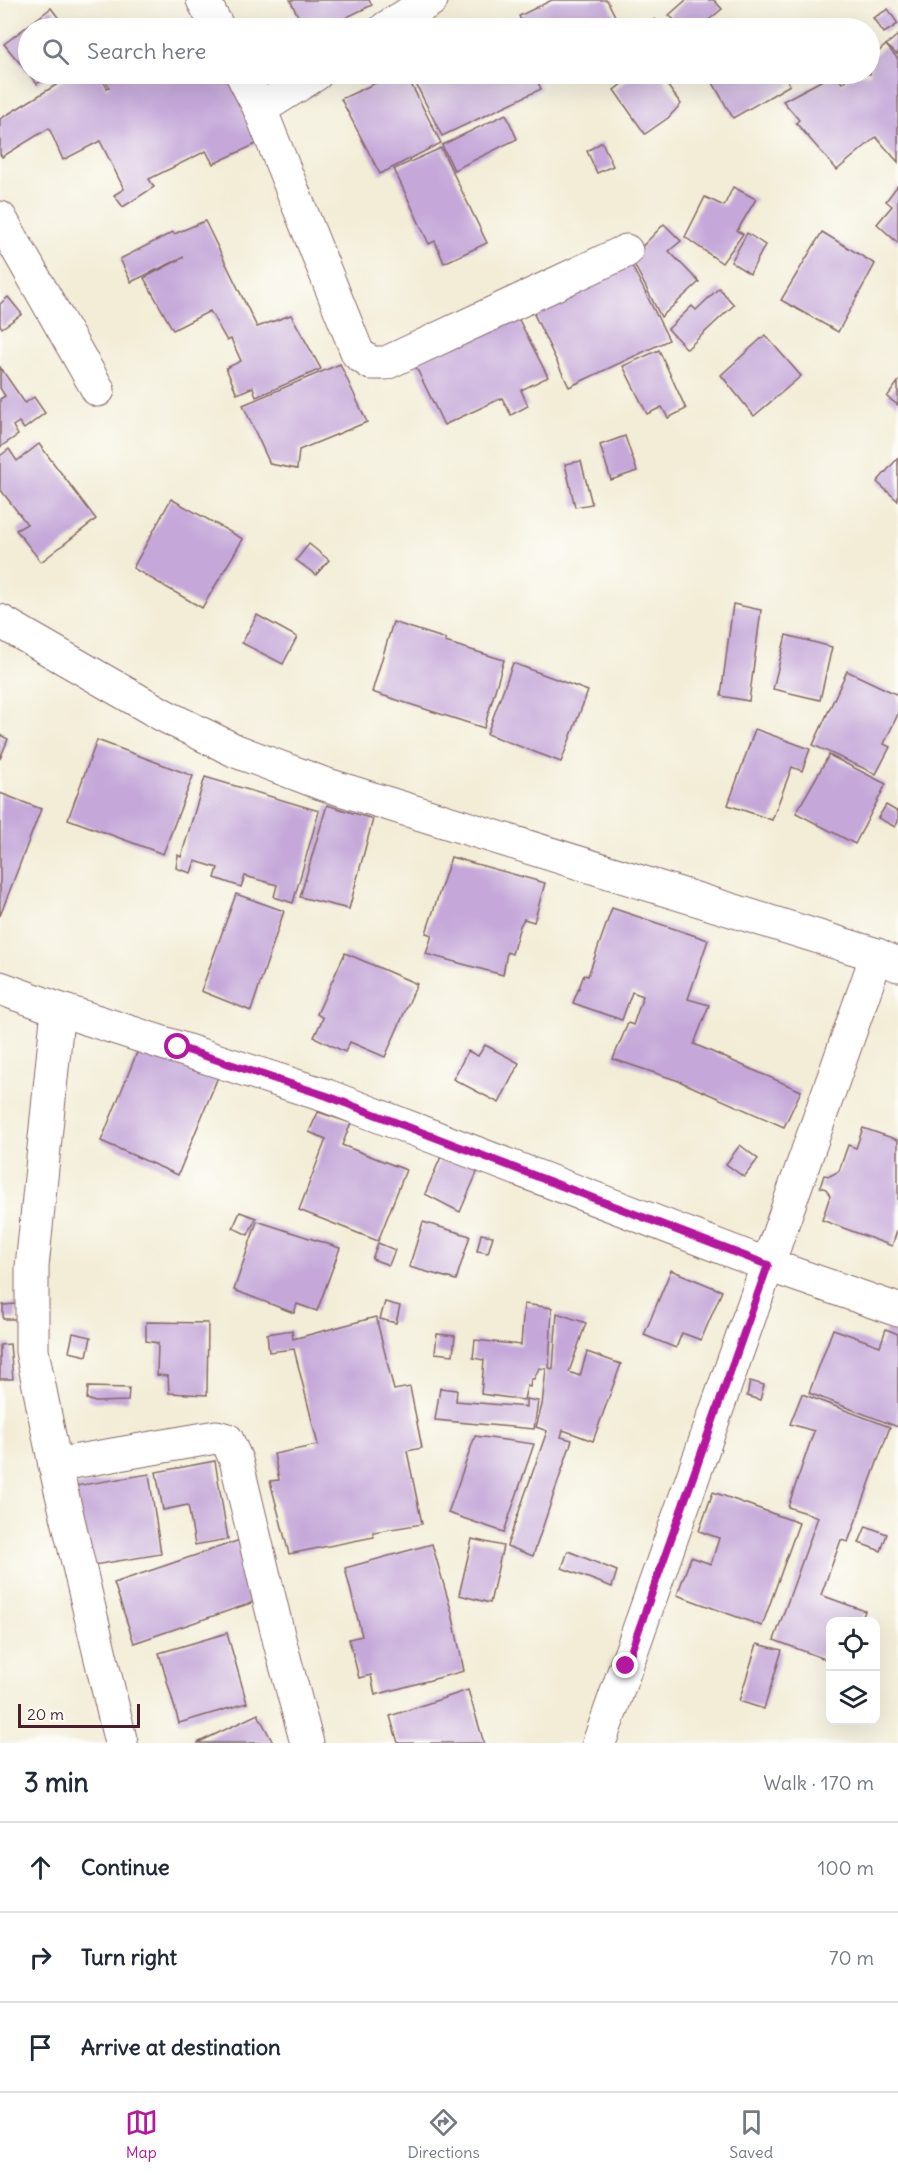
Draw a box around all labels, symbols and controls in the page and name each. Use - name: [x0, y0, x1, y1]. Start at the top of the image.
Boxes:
- search box: [18, 18, 880, 84]
- icon: search: [39, 35, 72, 68]
- text: Search here: [87, 37, 206, 65]
- route start: [164, 1033, 190, 1059]
- map controls: [826, 1617, 880, 1725]
- button: locate: [826, 1617, 880, 1671]
- route end: [612, 1652, 638, 1678]
- button: layers: [826, 1671, 880, 1725]
- scale bar: [18, 1701, 140, 1728]
- text: 20 m: [27, 1704, 64, 1724]
- text: 3 min: [24, 1766, 89, 1799]
- text: Walk · 170 m: [763, 1770, 874, 1795]
- icon: ahead: [24, 1851, 57, 1884]
- text: Continue: [81, 1853, 170, 1881]
- text: 100 m: [817, 1855, 874, 1880]
- icon: right: [24, 1941, 57, 1974]
- text: Turn right: [81, 1943, 177, 1971]
- text: 70 m: [829, 1945, 874, 1970]
- icon: arrive: [24, 2031, 57, 2064]
- text: Arrive at destination: [81, 2033, 281, 2061]
- tab: Map: [125, 2106, 158, 2162]
- tab: Directions: [407, 2106, 480, 2162]
- tab: Saved: [729, 2106, 773, 2162]

